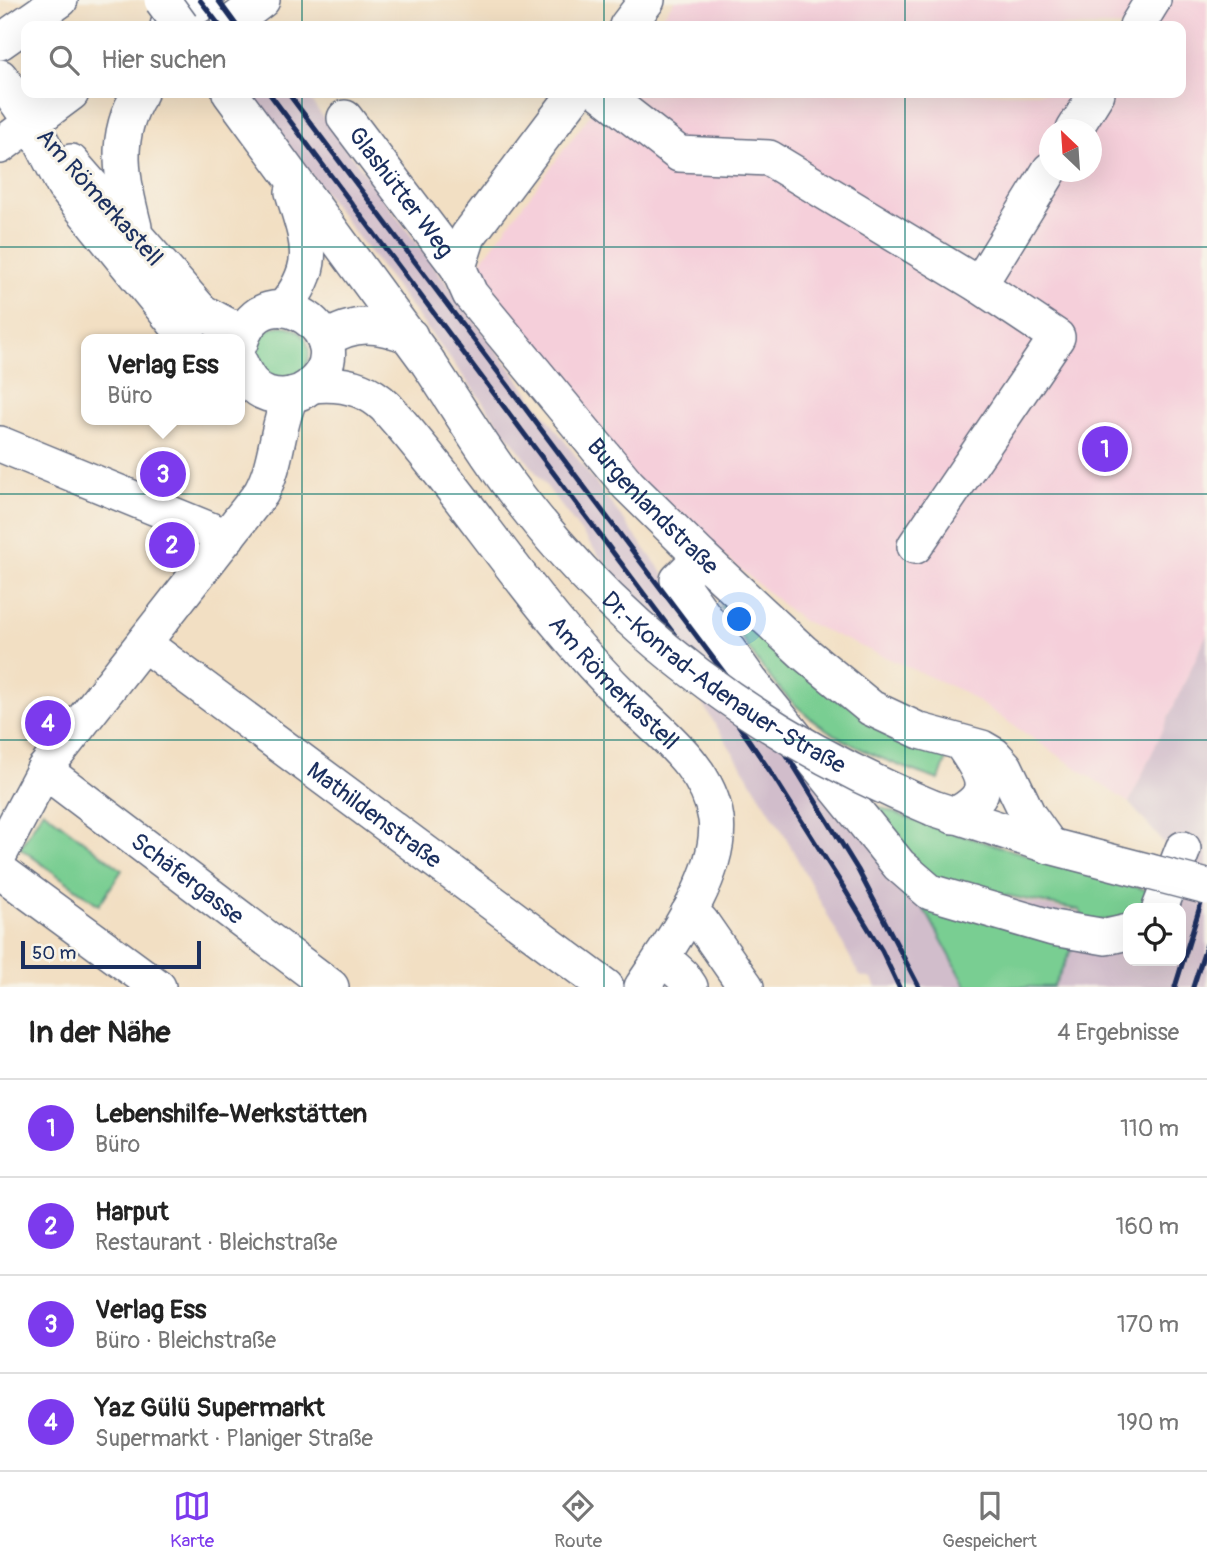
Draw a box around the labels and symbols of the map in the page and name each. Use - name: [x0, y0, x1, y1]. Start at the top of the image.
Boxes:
- north arrow: [1039, 119, 1102, 182]
- street label: Glashütter Weg: [342, 121, 460, 263]
- street label: Am Römerkastell: [30, 123, 169, 272]
- pin: 1: [1082, 423, 1128, 475]
- street label: Burgenlandstraße: [580, 433, 725, 581]
- pin: 3: [140, 448, 186, 500]
- pin: 2: [149, 519, 195, 571]
- street label: Dr.-Konrad-Adenauer-Straße: [595, 586, 851, 780]
- your location: [722, 602, 756, 636]
- street label: Am Römerkastell: [542, 610, 685, 756]
- pin: 4: [25, 697, 71, 749]
- street label: Mathildenstraße: [301, 756, 447, 875]
- street label: Schäfergasse: [125, 827, 250, 931]
- scale bar: [21, 938, 201, 970]

